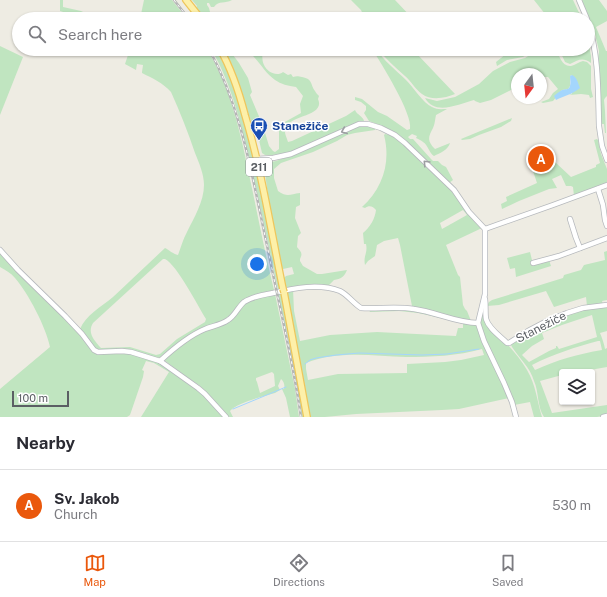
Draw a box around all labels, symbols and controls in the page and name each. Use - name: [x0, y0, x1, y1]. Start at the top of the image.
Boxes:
- search box: [12, 12, 595, 56]
- icon: search: [26, 23, 48, 45]
- text: Search here: [58, 26, 142, 43]
- north arrow: [511, 68, 547, 104]
- bus stop icon: Stanežiče: [249, 116, 269, 141]
- place label: Stanežiče: [272, 119, 329, 133]
- one-way arrow: [341, 126, 348, 134]
- pin: A: [528, 144, 554, 174]
- road number: 211: [246, 158, 272, 176]
- one-way arrow: [423, 160, 430, 168]
- your location: [247, 254, 267, 274]
- street label: Stanežiče: [513, 308, 569, 346]
- map controls: [559, 369, 595, 405]
- button: layers: [559, 369, 595, 405]
- scale bar: [12, 389, 69, 408]
- text: 100 m: [18, 392, 48, 404]
- text: Nearby: [16, 433, 75, 453]
- text: Sv. Jakob: [54, 490, 119, 507]
- text: A: [24, 498, 34, 513]
- text: 530 m: [552, 498, 591, 513]
- text: Church: [54, 507, 98, 522]
- tab: Map: [84, 552, 106, 588]
- tab: Directions: [273, 552, 325, 588]
- tab: Saved: [492, 552, 523, 588]

